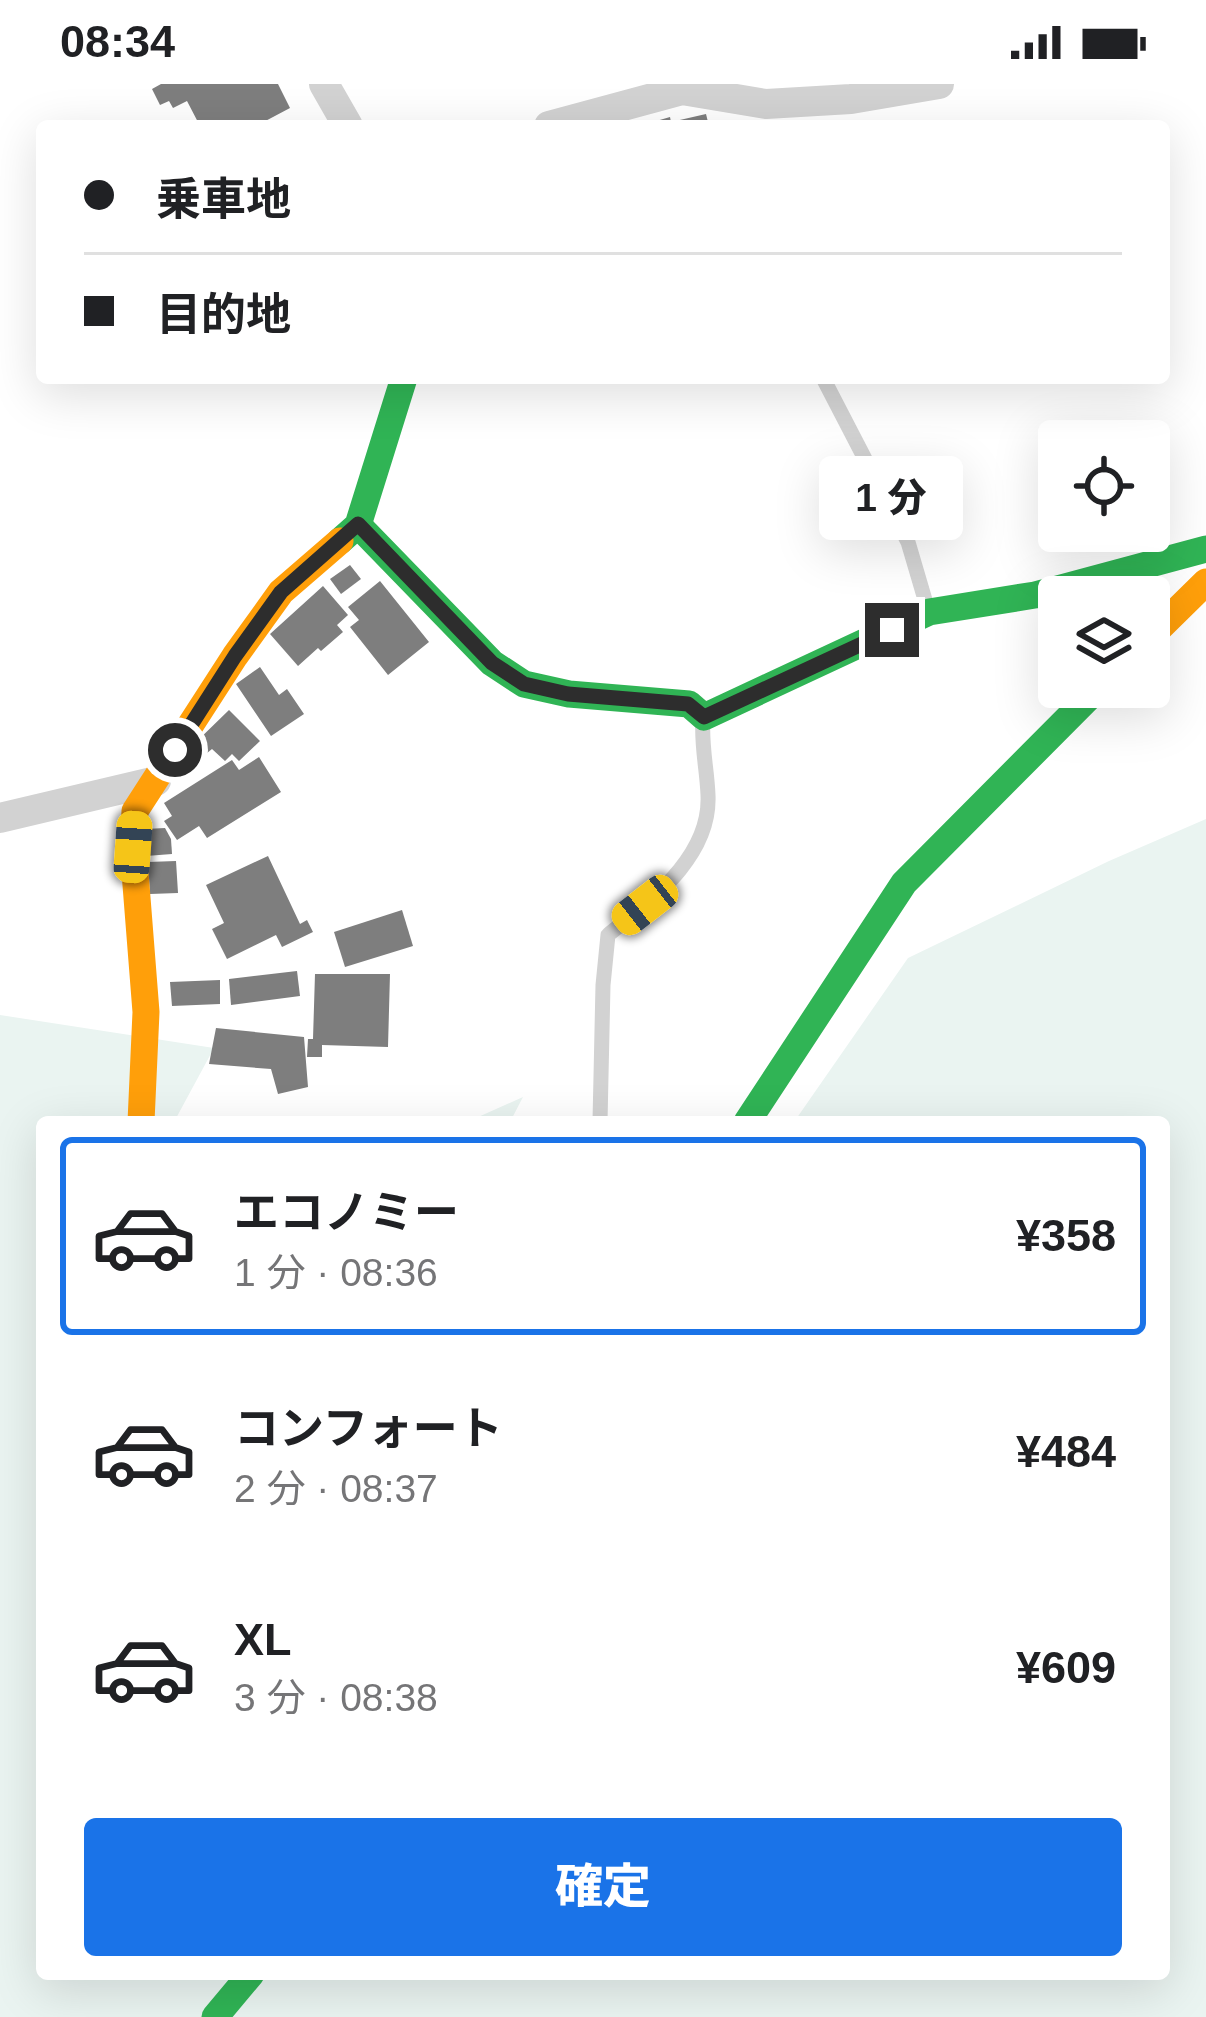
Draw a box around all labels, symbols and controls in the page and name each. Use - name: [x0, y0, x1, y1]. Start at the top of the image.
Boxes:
- text: 08:34: [60, 16, 175, 67]
- text: 乗車地: [156, 174, 291, 225]
- text: 目的地: [156, 289, 291, 340]
- map controls: [1038, 420, 1170, 708]
- button: locate: [1038, 420, 1170, 552]
- callout: 1 分: [820, 456, 964, 540]
- text: 1 分: [855, 476, 927, 519]
- button: layers: [1038, 576, 1170, 708]
- route end: [865, 603, 919, 657]
- route start: [148, 723, 202, 777]
- car: [113, 810, 153, 884]
- car: [606, 869, 684, 941]
- icon: car: [90, 1182, 198, 1290]
- text: エコノミー: [234, 1187, 459, 1238]
- text: ¥358: [1016, 1210, 1116, 1261]
- text: 1 分 · 08:36: [234, 1251, 438, 1294]
- icon: car: [90, 1398, 198, 1506]
- text: コンフォート: [234, 1403, 503, 1454]
- text: ¥484: [1016, 1426, 1116, 1477]
- text: 2 分 · 08:37: [234, 1467, 438, 1510]
- icon: car: [90, 1614, 198, 1722]
- text: XL: [234, 1614, 292, 1665]
- text: ¥609: [1016, 1642, 1116, 1693]
- text: 3 分 · 08:38: [234, 1676, 438, 1719]
- button: 確定: [84, 1818, 1122, 1956]

